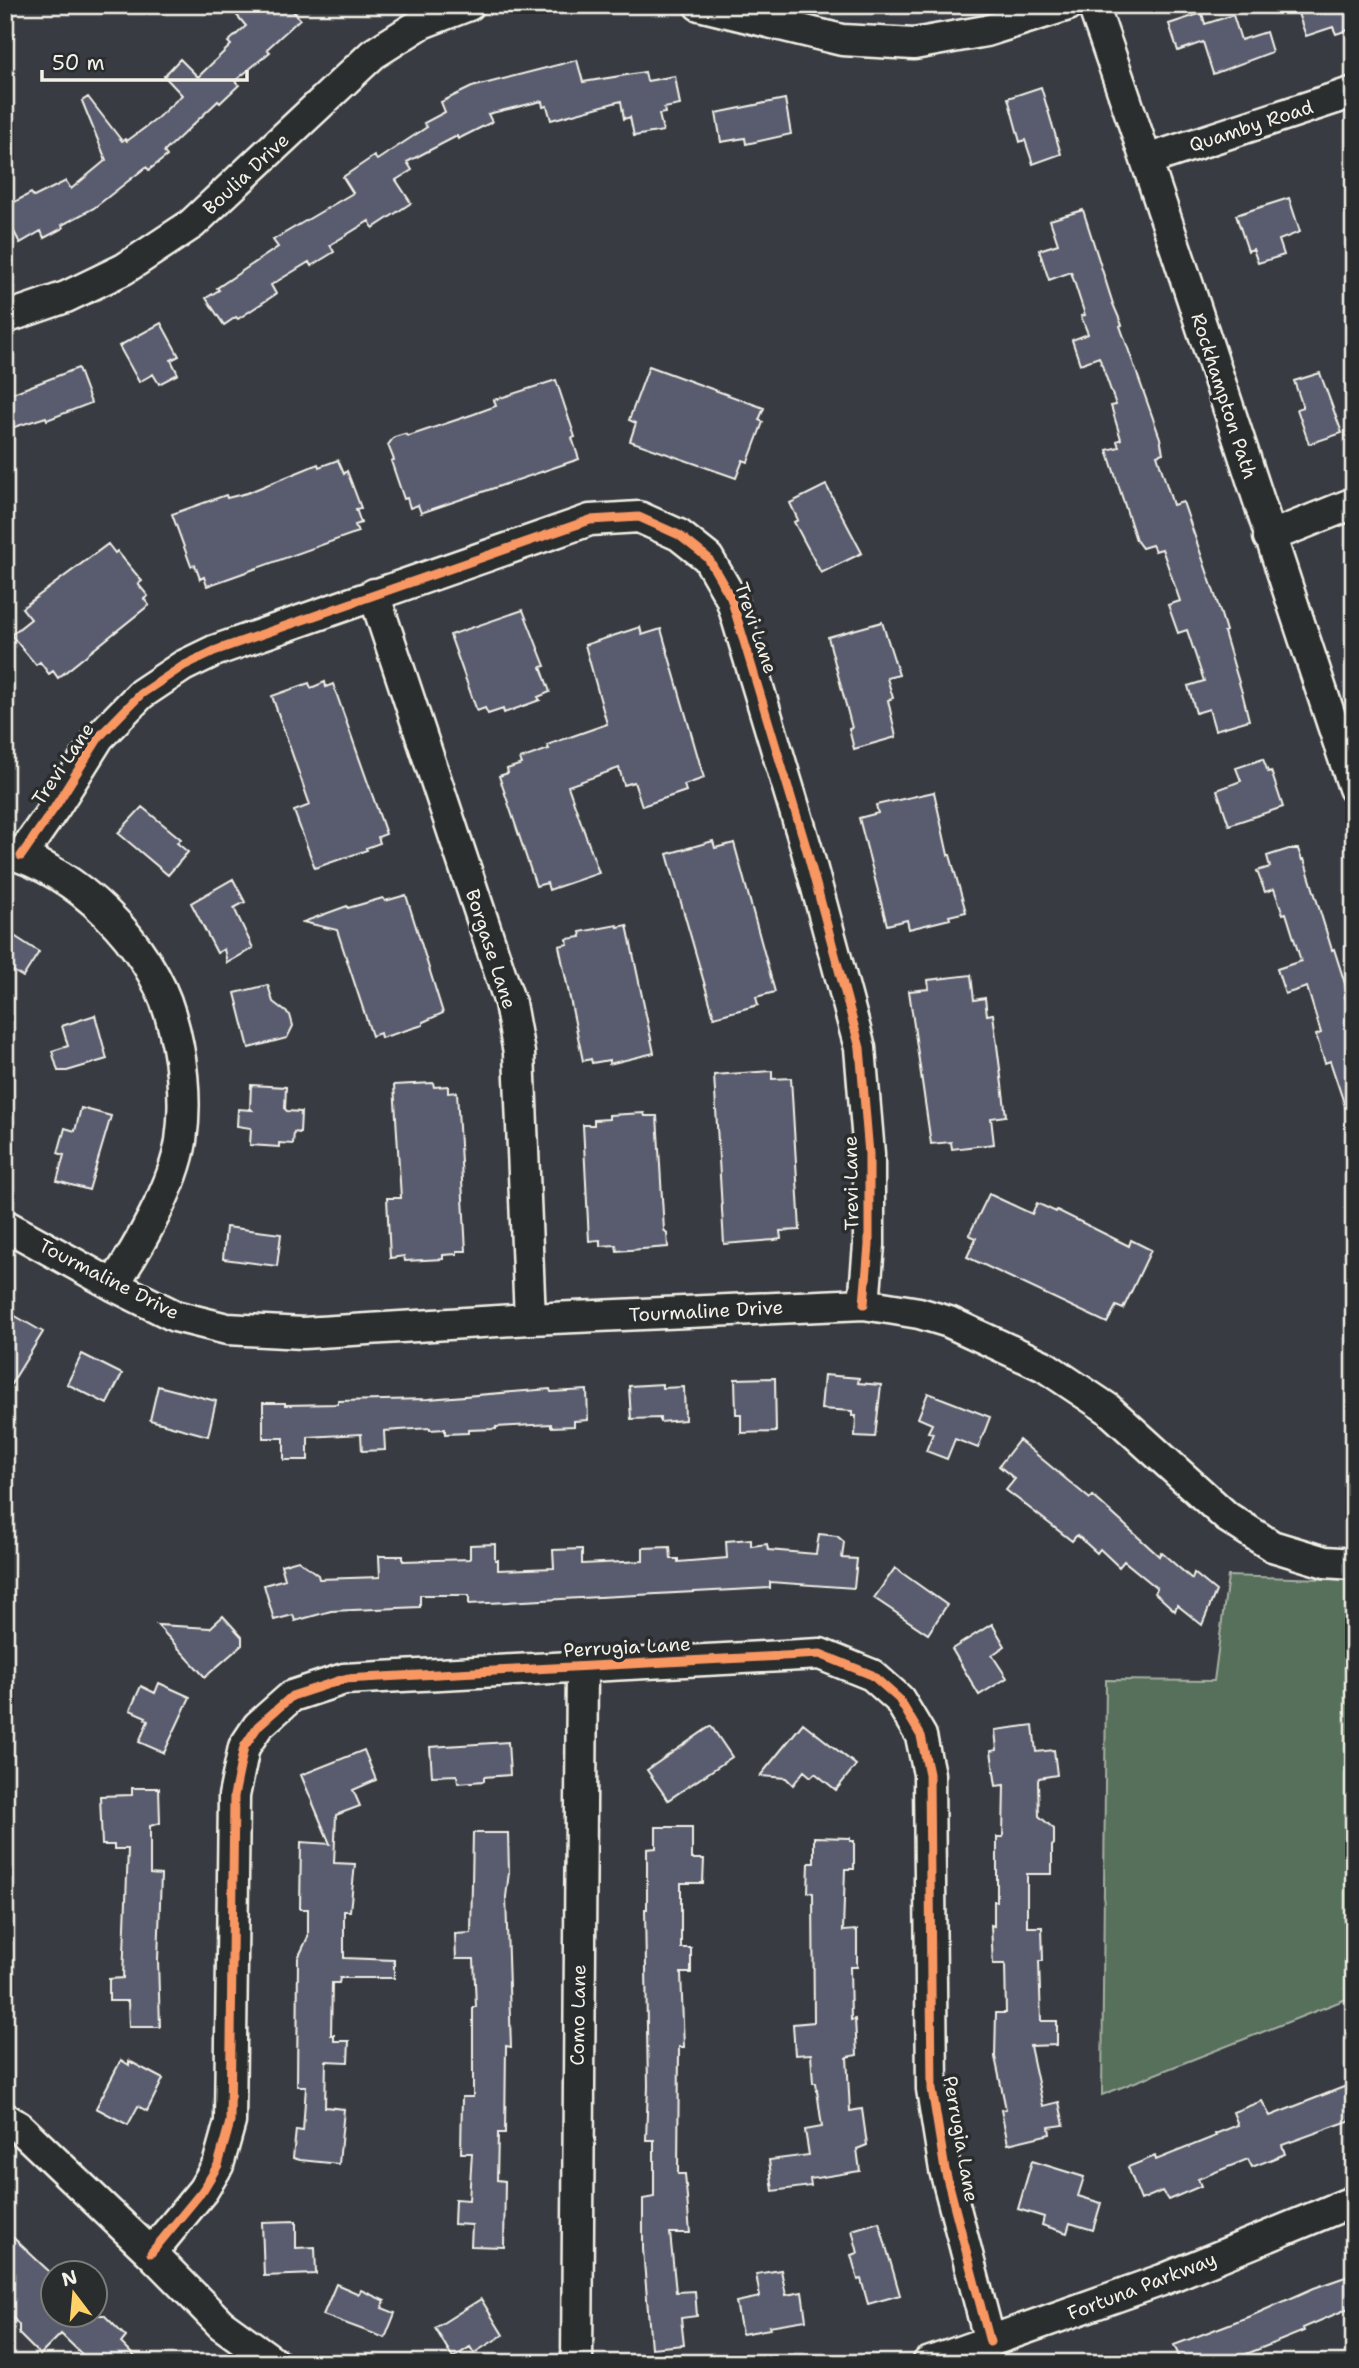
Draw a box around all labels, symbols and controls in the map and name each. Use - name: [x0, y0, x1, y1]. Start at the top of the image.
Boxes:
- scale bar: [42, 38, 247, 82]
- text: 50 m: [52, 49, 105, 77]
- street label: Quamby Road: [1186, 94, 1316, 158]
- street label: Boulia Drive: [198, 128, 294, 220]
- street label: Rockhampton Path: [1185, 310, 1263, 482]
- street label: Trevi Lane: [729, 579, 783, 677]
- street label: Trevi Lane: [26, 718, 100, 810]
- street label: Borgase Lane: [460, 886, 522, 1012]
- street label: Trevi Lane: [838, 1135, 864, 1231]
- street label: Tourmaline Drive: [35, 1233, 183, 1325]
- street label: Tourmaline Drive: [628, 1294, 784, 1328]
- street label: Perrugia Lane: [563, 1631, 691, 1663]
- street label: Como Lane: [565, 1964, 591, 2066]
- street label: Perrugia Lane: [938, 2074, 984, 2204]
- street label: Fortuna Parkway: [1064, 2246, 1220, 2326]
- north arrow: [38, 2260, 108, 2330]
- text: N: [59, 2264, 80, 2292]

